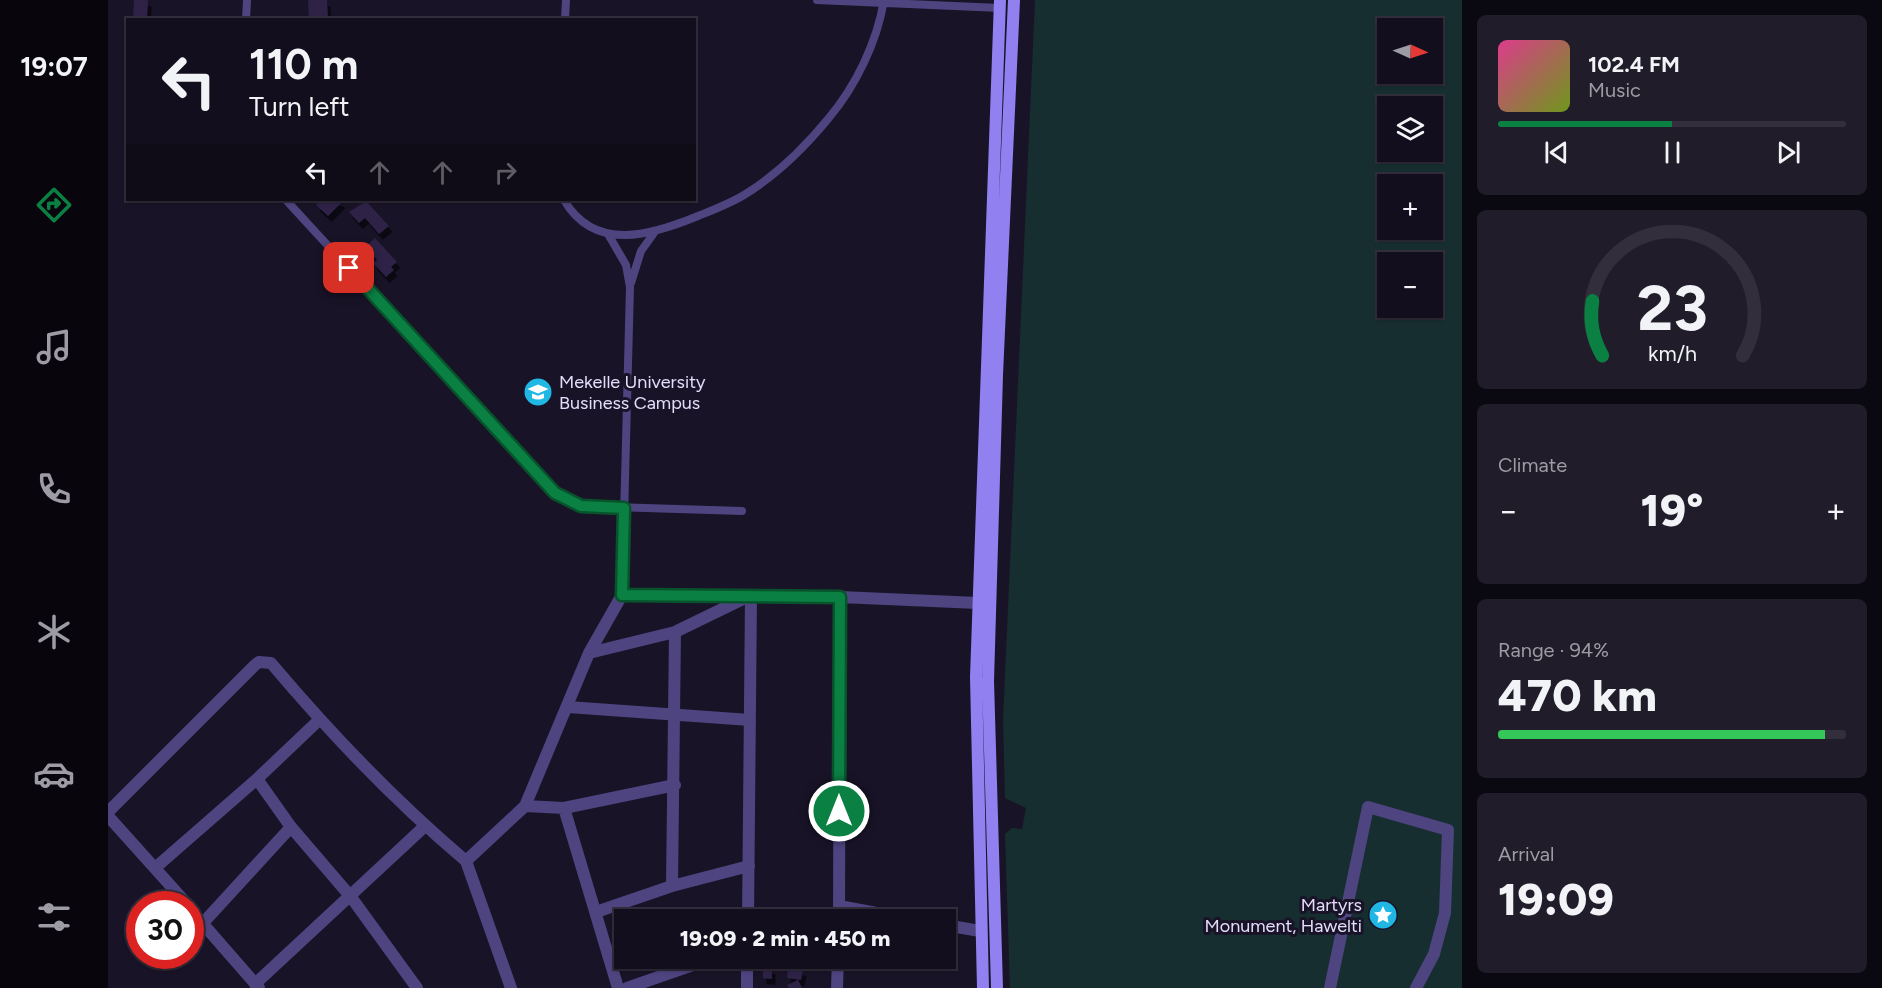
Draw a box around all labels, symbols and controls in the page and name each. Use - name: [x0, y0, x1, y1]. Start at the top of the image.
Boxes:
- north arrow: [1377, 18, 1443, 84]
- map controls: [1377, 18, 1443, 318]
- text: 110 m: [249, 39, 358, 90]
- icon: left: [150, 42, 228, 120]
- text: 19:07: [20, 50, 88, 83]
- text: 102.4 FM: [1588, 51, 1680, 78]
- text: Music: [1588, 78, 1641, 102]
- text: Turn left: [249, 90, 349, 123]
- button: layers: [1377, 96, 1443, 162]
- icon: previous: [1540, 136, 1573, 169]
- icon: pause: [1656, 136, 1689, 169]
- icon: next: [1772, 136, 1805, 169]
- icon: left: [300, 156, 333, 189]
- icon: ahead: [363, 156, 396, 189]
- icon: ahead: [426, 156, 459, 189]
- icon: right: [489, 156, 522, 189]
- button: +: [1377, 174, 1443, 240]
- icon: directions: [33, 184, 75, 226]
- pin: [323, 242, 374, 293]
- icon: arrive: [332, 251, 365, 284]
- button: −: [1377, 252, 1443, 318]
- text: 23: [1637, 272, 1707, 347]
- icon: music: [33, 326, 75, 368]
- text: km/h: [1648, 342, 1696, 367]
- place label: Mekelle University Business Campus: [559, 371, 706, 414]
- school or university icon: Mekelle University Business Campus: [522, 376, 554, 408]
- text: Climate: [1498, 453, 1567, 477]
- icon: phone: [33, 468, 75, 510]
- text: 19°: [1641, 483, 1703, 537]
- text: −: [1498, 491, 1519, 530]
- text: +: [1825, 491, 1846, 530]
- icon: climate: [33, 611, 75, 653]
- text: Range · 94%: [1498, 638, 1609, 662]
- text: 470 km: [1498, 668, 1657, 722]
- icon: car: [33, 753, 75, 795]
- position arrow: [807, 779, 871, 843]
- text: Arrival: [1498, 842, 1554, 866]
- text: 19:09: [1498, 872, 1614, 926]
- speed limit sign: 30: [126, 891, 204, 969]
- place label: Martyrs Monument, Hawelti: [1205, 894, 1362, 937]
- icon: filters: [33, 896, 75, 938]
- place icon: Martyrs Monument, Hawelti: [1367, 899, 1399, 931]
- text: 19:09 · 2 min · 450 m: [680, 925, 890, 952]

